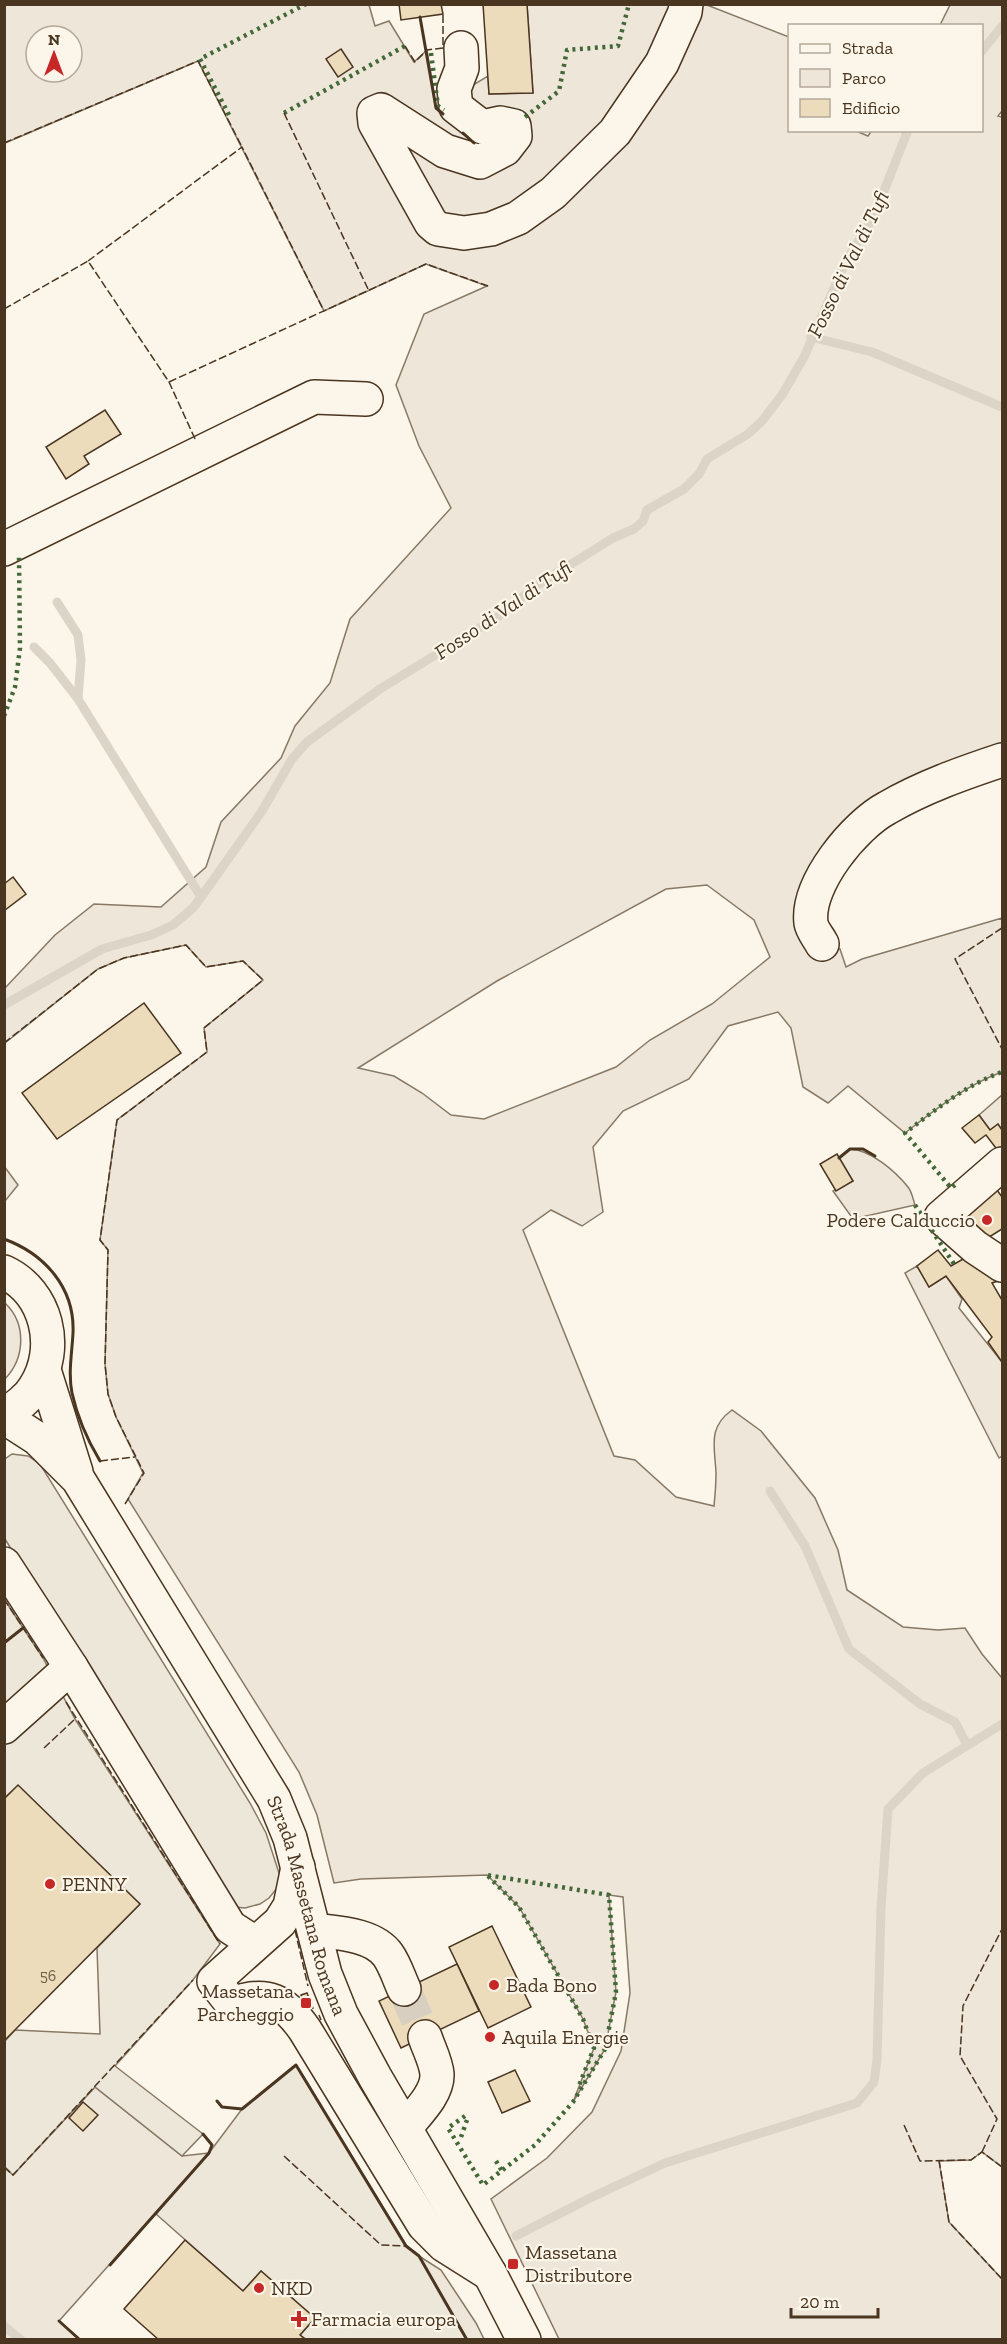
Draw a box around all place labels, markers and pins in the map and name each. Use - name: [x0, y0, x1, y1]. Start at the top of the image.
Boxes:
- place label: Podere Calduccio: [827, 1208, 975, 1232]
- marker: Podere Calduccio: [980, 1213, 994, 1227]
- place label: PENNY: [62, 1872, 128, 1896]
- marker: PENNY: [43, 1877, 57, 1891]
- place label: Bada Bono: [506, 1973, 597, 1997]
- marker: Bada Bono: [487, 1978, 501, 1992]
- place label: Massetana Parcheggio: [197, 1979, 294, 2026]
- marker: Massetana Parcheggio: [299, 1996, 313, 2010]
- place label: Aquila Energie: [502, 2025, 629, 2049]
- marker: Aquila Energie: [483, 2030, 497, 2044]
- place label: Massetana Distributore: [525, 2240, 632, 2287]
- marker: Massetana Distributore: [506, 2257, 520, 2271]
- place label: NKD: [271, 2276, 313, 2300]
- marker: NKD: [252, 2281, 266, 2295]
- place label: Farmacia europa: [311, 2307, 456, 2331]
- marker: Farmacia europa: [292, 2312, 306, 2326]

